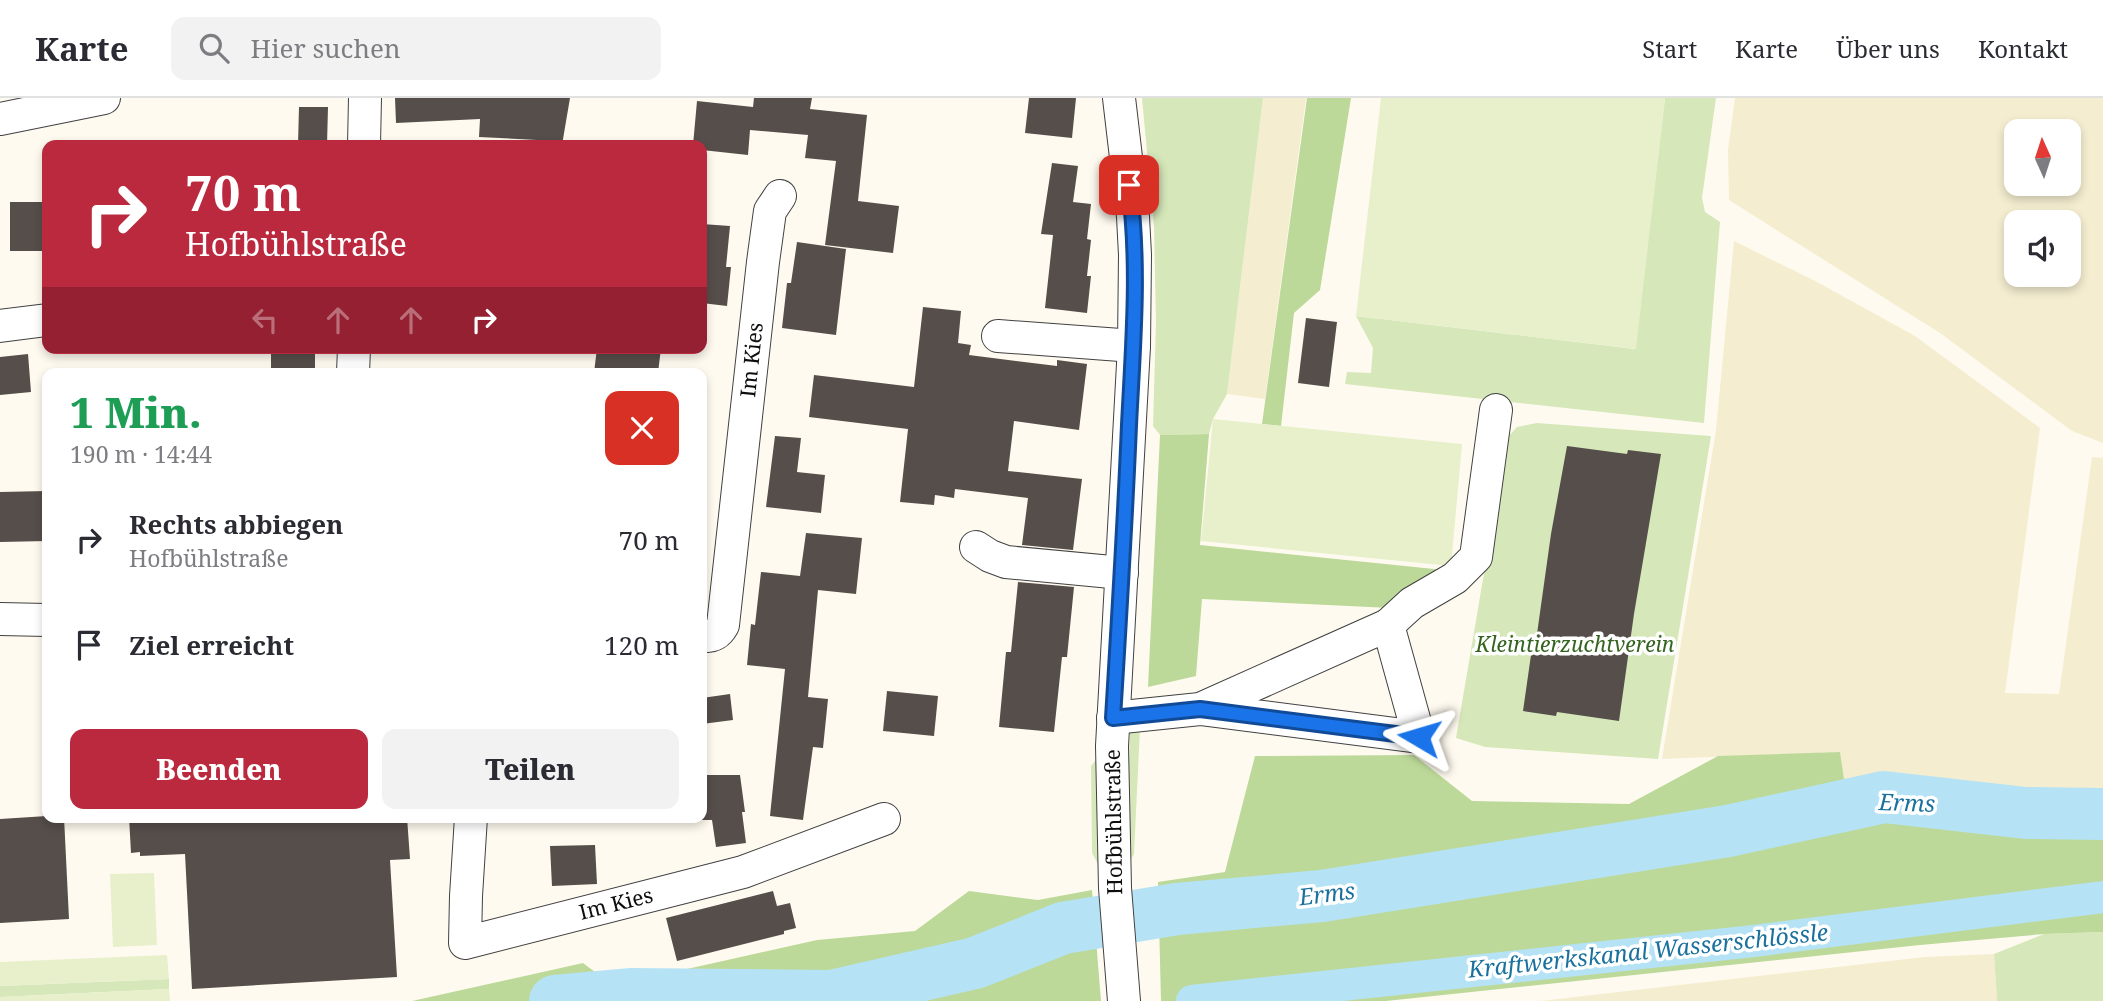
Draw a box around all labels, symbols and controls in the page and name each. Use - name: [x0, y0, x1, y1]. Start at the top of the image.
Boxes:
- search box: [171, 17, 661, 80]
- text: Karte: [35, 26, 129, 71]
- icon: search: [195, 29, 233, 67]
- text: Hier suchen: [251, 30, 401, 66]
- text: Start: [1642, 32, 1697, 65]
- text: Karte: [1735, 32, 1798, 65]
- text: Über uns: [1836, 32, 1940, 65]
- text: Kontakt: [1978, 32, 2068, 65]
- north arrow: [2004, 119, 2081, 196]
- map controls: [2004, 119, 2081, 287]
- pin: [1099, 155, 1159, 215]
- text: 70 m: [185, 159, 301, 225]
- icon: arrive: [1110, 166, 1148, 204]
- icon: right: [70, 168, 161, 259]
- button: sound: [2004, 210, 2081, 287]
- text: Hofbühlstraße: [185, 222, 407, 265]
- icon: left: [246, 301, 284, 339]
- icon: ahead: [319, 301, 357, 339]
- icon: ahead: [392, 301, 430, 339]
- icon: right: [465, 301, 503, 339]
- street label: Im Kies: [733, 321, 769, 399]
- text: 1 Min.: [70, 383, 202, 440]
- button: close: [605, 391, 679, 465]
- text: 190 m · 14:44: [70, 438, 212, 470]
- text: Rechts abbiegen: [129, 506, 343, 542]
- icon: right: [70, 521, 108, 559]
- text: 70 m: [619, 522, 679, 558]
- text: Hofbühlstraße: [129, 542, 288, 574]
- icon: arrive: [70, 626, 108, 664]
- text: Ziel erreicht: [129, 627, 294, 663]
- text: 120 m: [604, 627, 679, 663]
- park label: Kleintierzuchtverein: [1475, 630, 1675, 658]
- position arrow: [1382, 700, 1456, 774]
- button: Beenden: [70, 729, 368, 809]
- button: Teilen: [382, 729, 679, 809]
- street label: Hofbühlstraße: [1098, 749, 1128, 895]
- water label: Erms: [1877, 785, 1936, 819]
- water label: Erms: [1296, 874, 1357, 912]
- street label: Im Kies: [576, 880, 656, 926]
- water label: Kraftwerkskanal Wasserschlössle: [1465, 915, 1829, 985]

